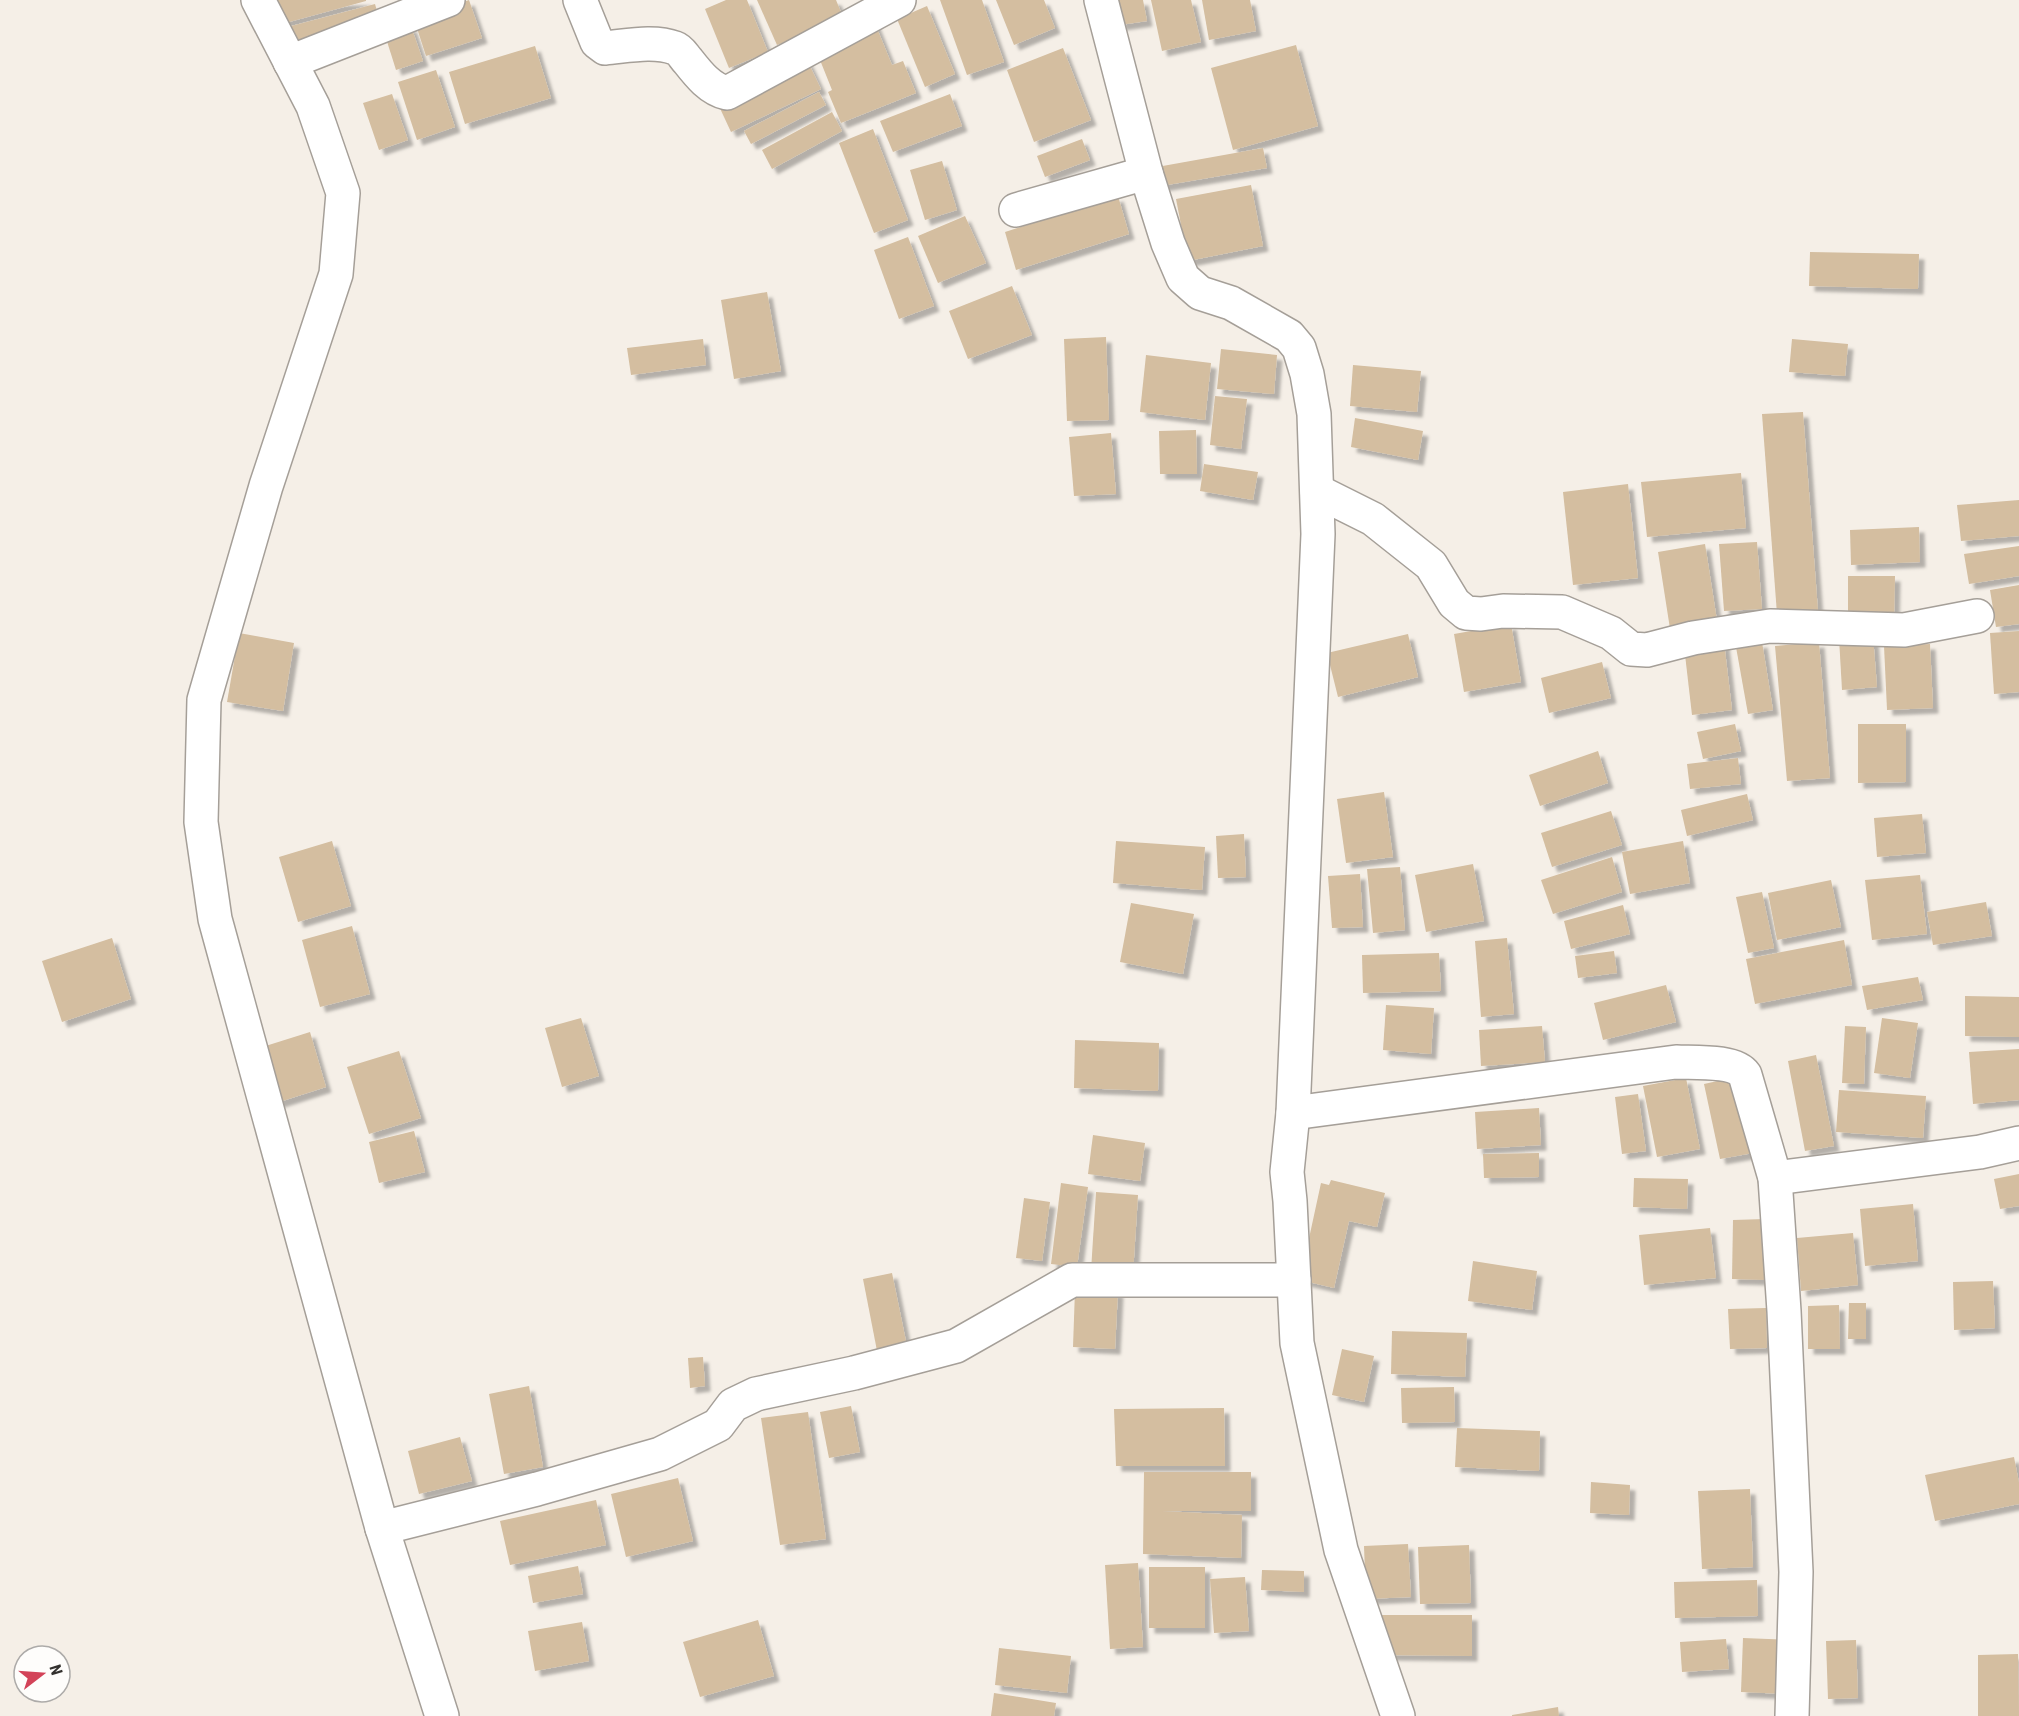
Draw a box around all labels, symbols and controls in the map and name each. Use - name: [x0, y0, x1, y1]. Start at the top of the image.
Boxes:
- north arrow: [12, 1644, 72, 1704]
- text: N: [45, 1662, 66, 1677]

